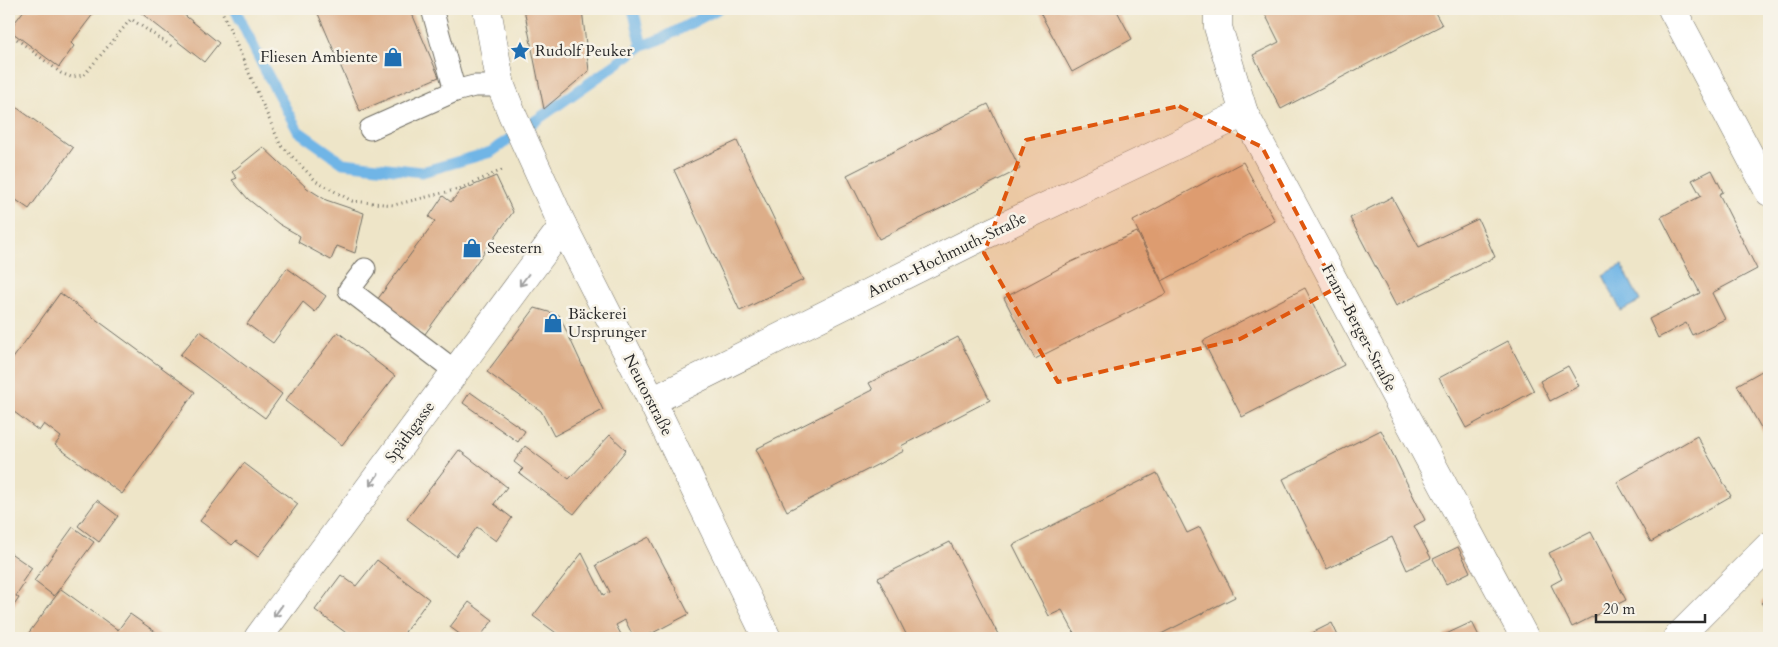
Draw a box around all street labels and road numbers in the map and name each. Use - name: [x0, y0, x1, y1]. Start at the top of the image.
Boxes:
- street label: Anton-Hochmuth-Straße: [864, 207, 1030, 303]
- street label: Franz-Berger-Straße: [1316, 261, 1402, 395]
- street label: Neutorstraße: [618, 350, 678, 440]
- street label: Späthgasse: [380, 397, 440, 467]

